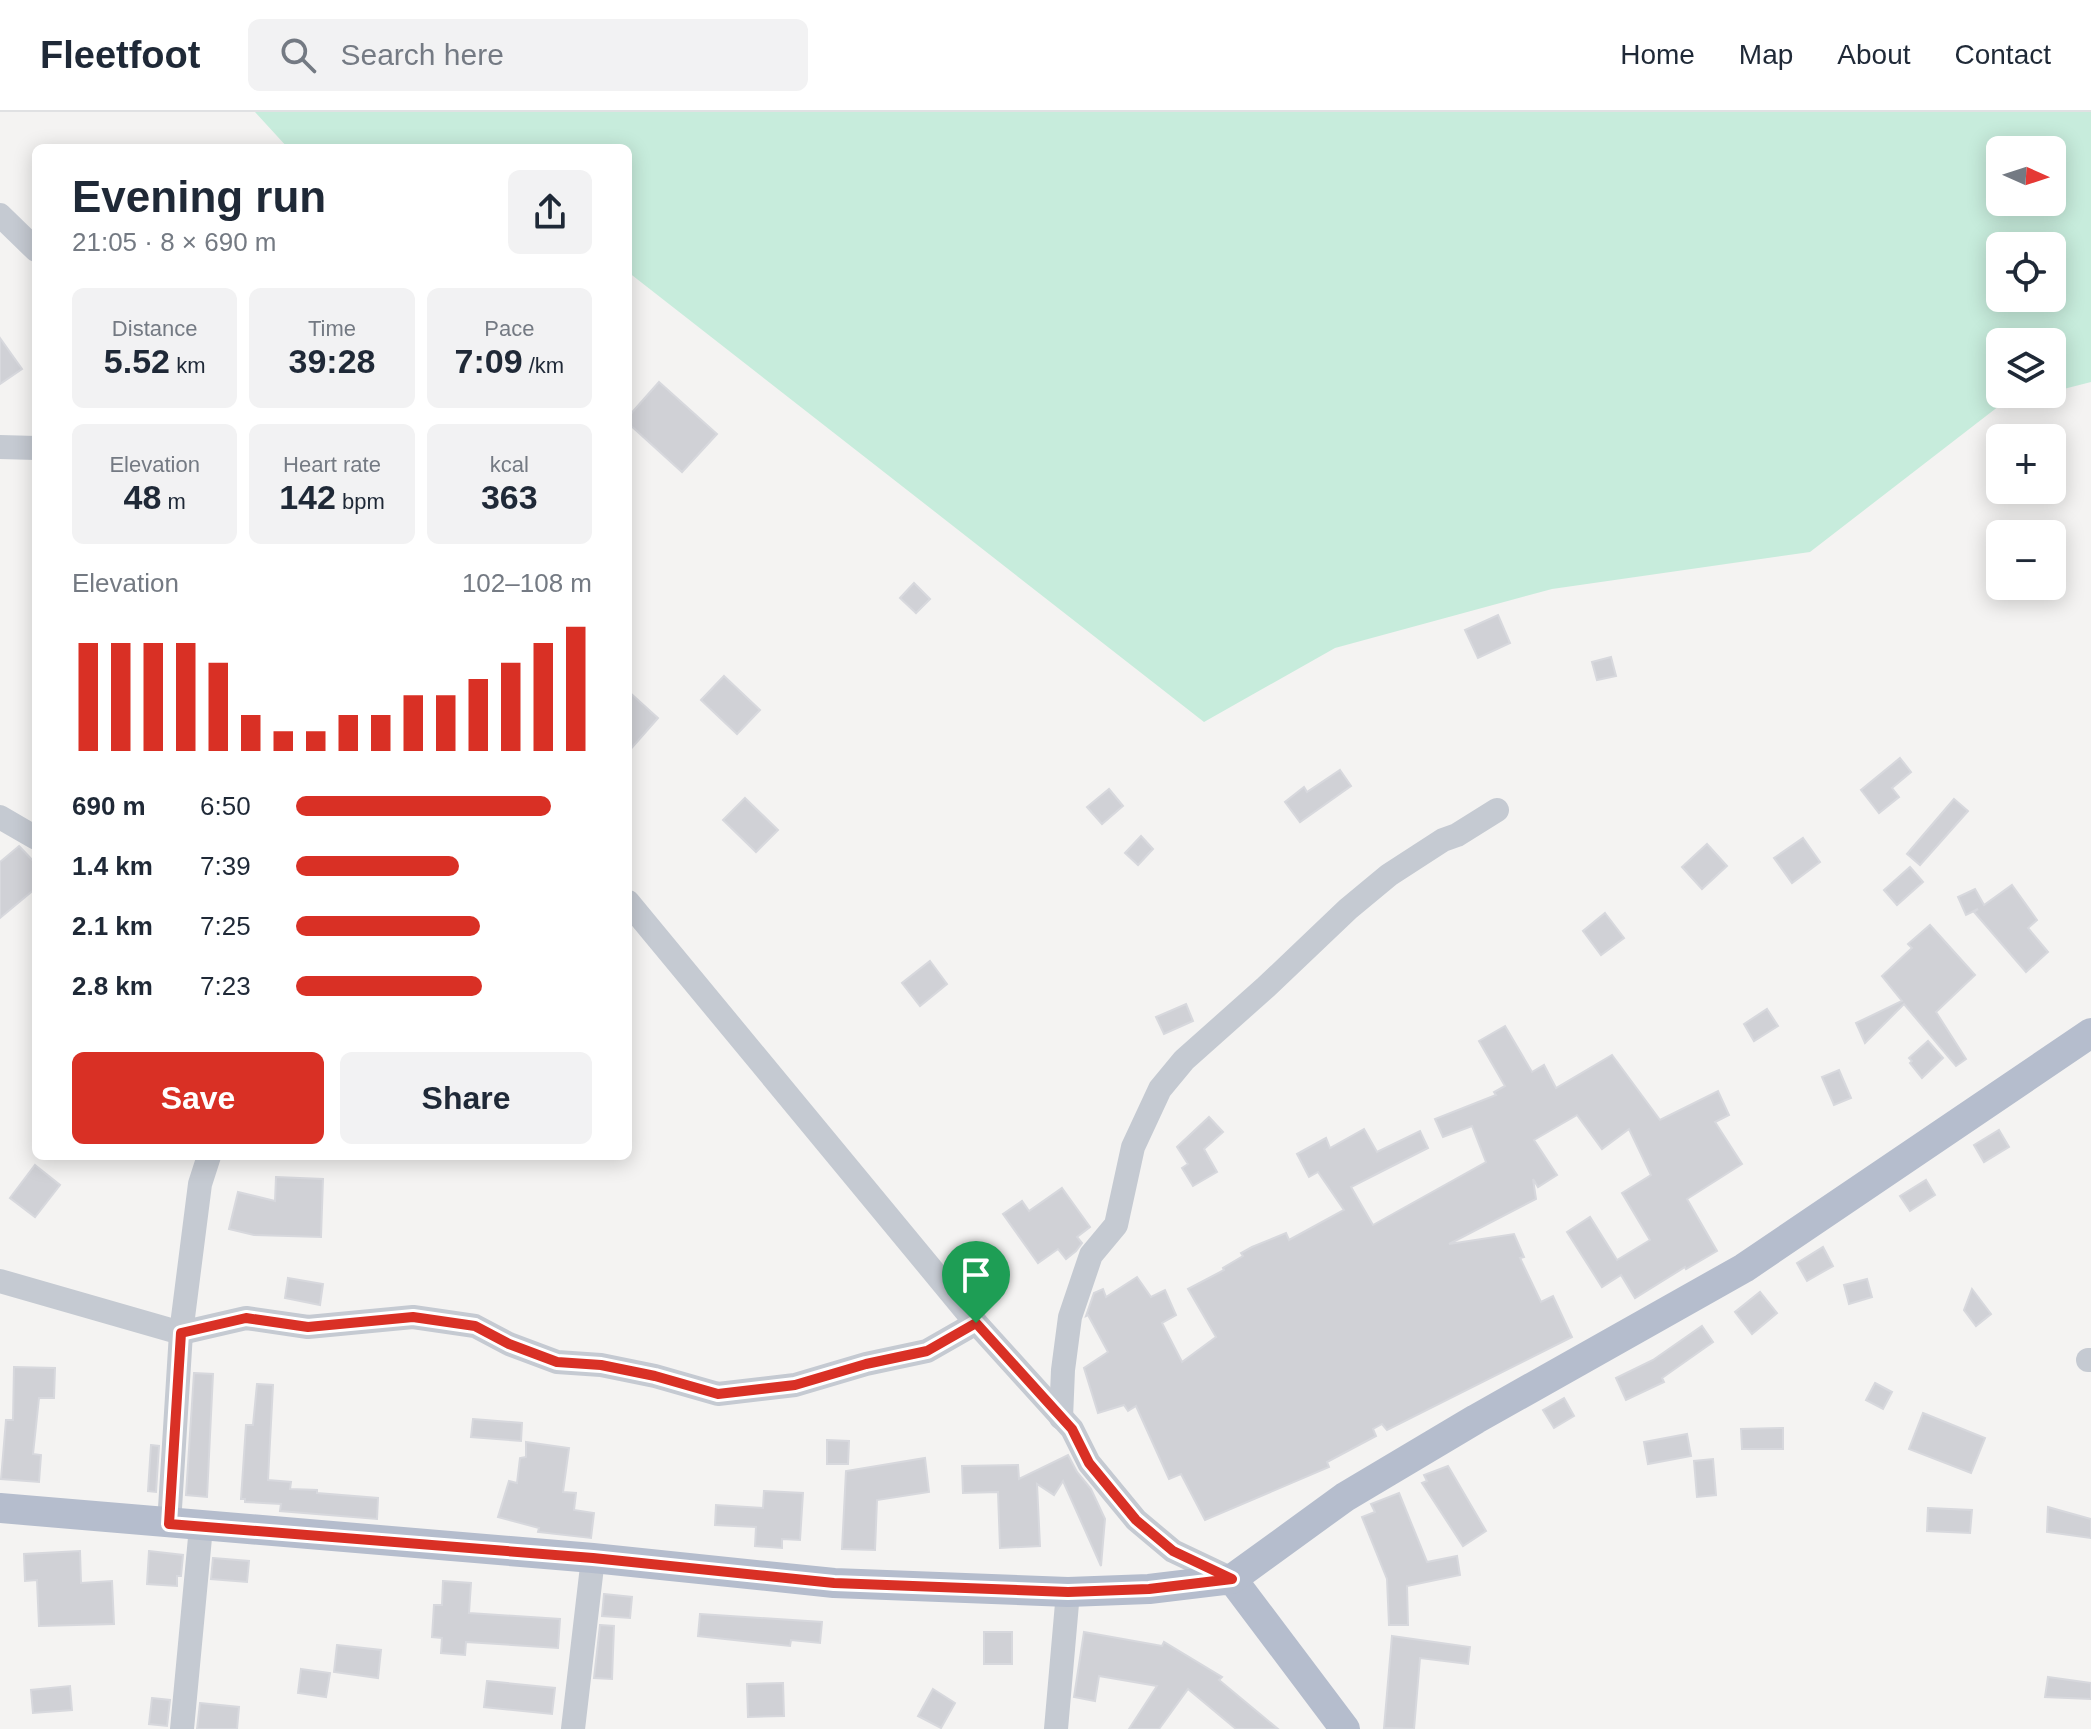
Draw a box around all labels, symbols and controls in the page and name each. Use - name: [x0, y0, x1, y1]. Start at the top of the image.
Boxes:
- search box: [248, 19, 808, 91]
- icon: search: [276, 33, 320, 77]
- text: Fleetfoot: [40, 34, 200, 76]
- text: Search here: [340, 38, 504, 71]
- text: Home: [1620, 39, 1695, 70]
- text: Map: [1739, 39, 1793, 70]
- text: About: [1837, 39, 1911, 70]
- text: Contact: [1955, 39, 2051, 70]
- north arrow: [1986, 136, 2066, 216]
- map controls: [1986, 136, 2066, 600]
- button: share: [508, 170, 592, 254]
- text: Evening run: [72, 172, 326, 221]
- text: 21:05 · 8 × 690 m: [72, 227, 277, 257]
- button: locate: [1986, 232, 2066, 312]
- text: Distance: [112, 316, 197, 341]
- text: Time: [308, 316, 356, 341]
- text: Pace: [484, 316, 534, 341]
- button: layers: [1986, 328, 2066, 408]
- text: 5.52: [104, 342, 170, 380]
- text: 39:28: [289, 342, 375, 380]
- text: 7:09: [455, 342, 523, 380]
- text: km: [170, 353, 205, 378]
- text: /km: [523, 353, 564, 378]
- button: +: [1986, 424, 2066, 504]
- text: Elevation: [109, 452, 200, 477]
- text: Heart rate: [283, 452, 381, 477]
- text: kcal: [490, 452, 529, 477]
- text: 48: [124, 478, 161, 516]
- text: 142: [279, 478, 336, 516]
- text: 363: [481, 478, 538, 516]
- text: m: [161, 489, 186, 514]
- text: bpm: [336, 489, 385, 514]
- button: −: [1986, 520, 2066, 600]
- text: Elevation: [72, 568, 179, 598]
- text: 102–108 m: [462, 568, 592, 598]
- text: 690 m: [72, 791, 146, 821]
- text: 6:50: [200, 791, 251, 821]
- text: 1.4 km: [72, 851, 153, 881]
- text: 7:39: [200, 851, 251, 881]
- text: 2.1 km: [72, 911, 153, 941]
- text: 7:25: [200, 911, 251, 941]
- text: 2.8 km: [72, 971, 153, 1001]
- text: 7:23: [200, 971, 251, 1001]
- button: Save: [72, 1052, 324, 1144]
- button: Share: [340, 1052, 592, 1144]
- pin: [942, 1241, 1010, 1323]
- icon: arrive: [954, 1253, 998, 1297]

